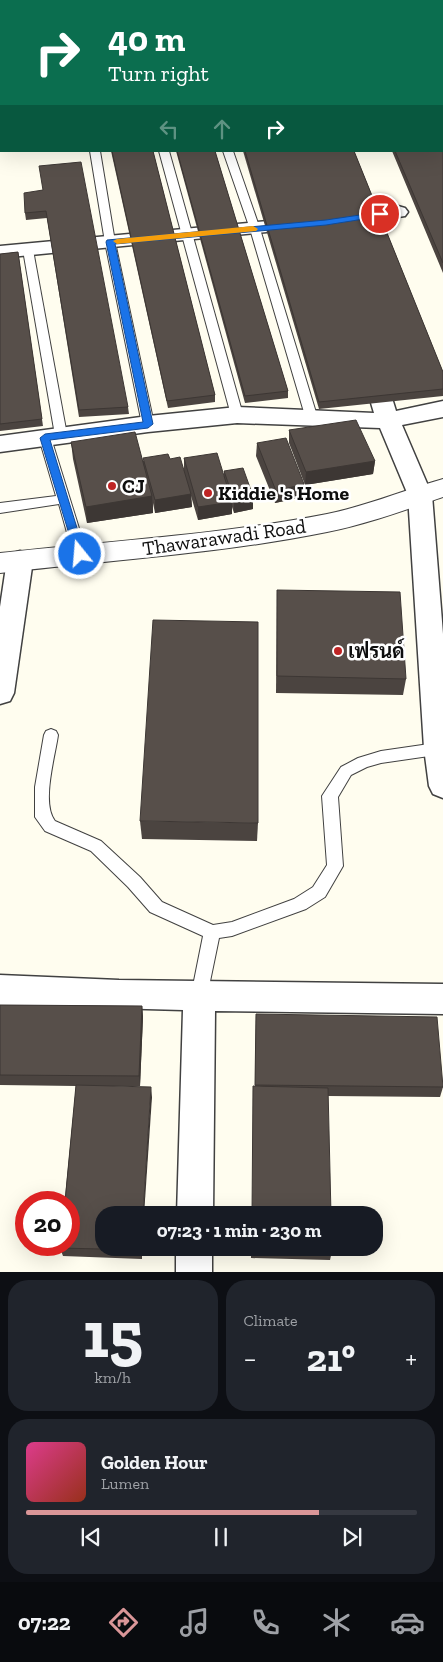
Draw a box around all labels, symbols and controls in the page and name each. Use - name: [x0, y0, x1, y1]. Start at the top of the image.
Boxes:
- text: 40 m: [108, 18, 185, 60]
- icon: right: [25, 20, 90, 85]
- text: Turn right: [108, 60, 209, 87]
- icon: left: [155, 115, 183, 143]
- icon: ahead: [208, 115, 236, 143]
- icon: right: [261, 115, 289, 143]
- pin: [359, 193, 401, 235]
- icon: arrive: [366, 200, 394, 228]
- place label: CJ: [122, 474, 145, 498]
- marker: CJ: [106, 480, 118, 492]
- place label: Kiddie 's Home: [218, 481, 350, 505]
- marker: Kiddie 's Home: [202, 487, 214, 499]
- street label: Thawarawadi Road: [141, 514, 307, 560]
- position arrow: [53, 527, 105, 579]
- place label: เฟรนด์: [348, 638, 405, 663]
- marker: เฟรนด์: [332, 645, 344, 657]
- speed limit sign: 20: [15, 1191, 80, 1256]
- text: 07:23 · 1 min · 230 m: [157, 1219, 321, 1242]
- text: 15: [83, 1296, 143, 1374]
- text: Climate: [244, 1311, 298, 1330]
- text: 21°: [306, 1335, 355, 1381]
- text: −: [244, 1342, 257, 1375]
- text: +: [405, 1342, 417, 1375]
- text: km/h: [94, 1368, 131, 1387]
- text: Golden Hour: [101, 1451, 208, 1474]
- text: Lumen: [101, 1474, 149, 1493]
- icon: previous: [77, 1523, 105, 1551]
- icon: pause: [207, 1523, 235, 1551]
- icon: next: [338, 1523, 366, 1551]
- icon: directions: [106, 1605, 141, 1640]
- icon: music: [177, 1605, 212, 1640]
- icon: phone: [248, 1605, 283, 1640]
- icon: climate: [319, 1605, 354, 1640]
- icon: car: [390, 1605, 425, 1640]
- text: 07:22: [18, 1609, 71, 1636]

